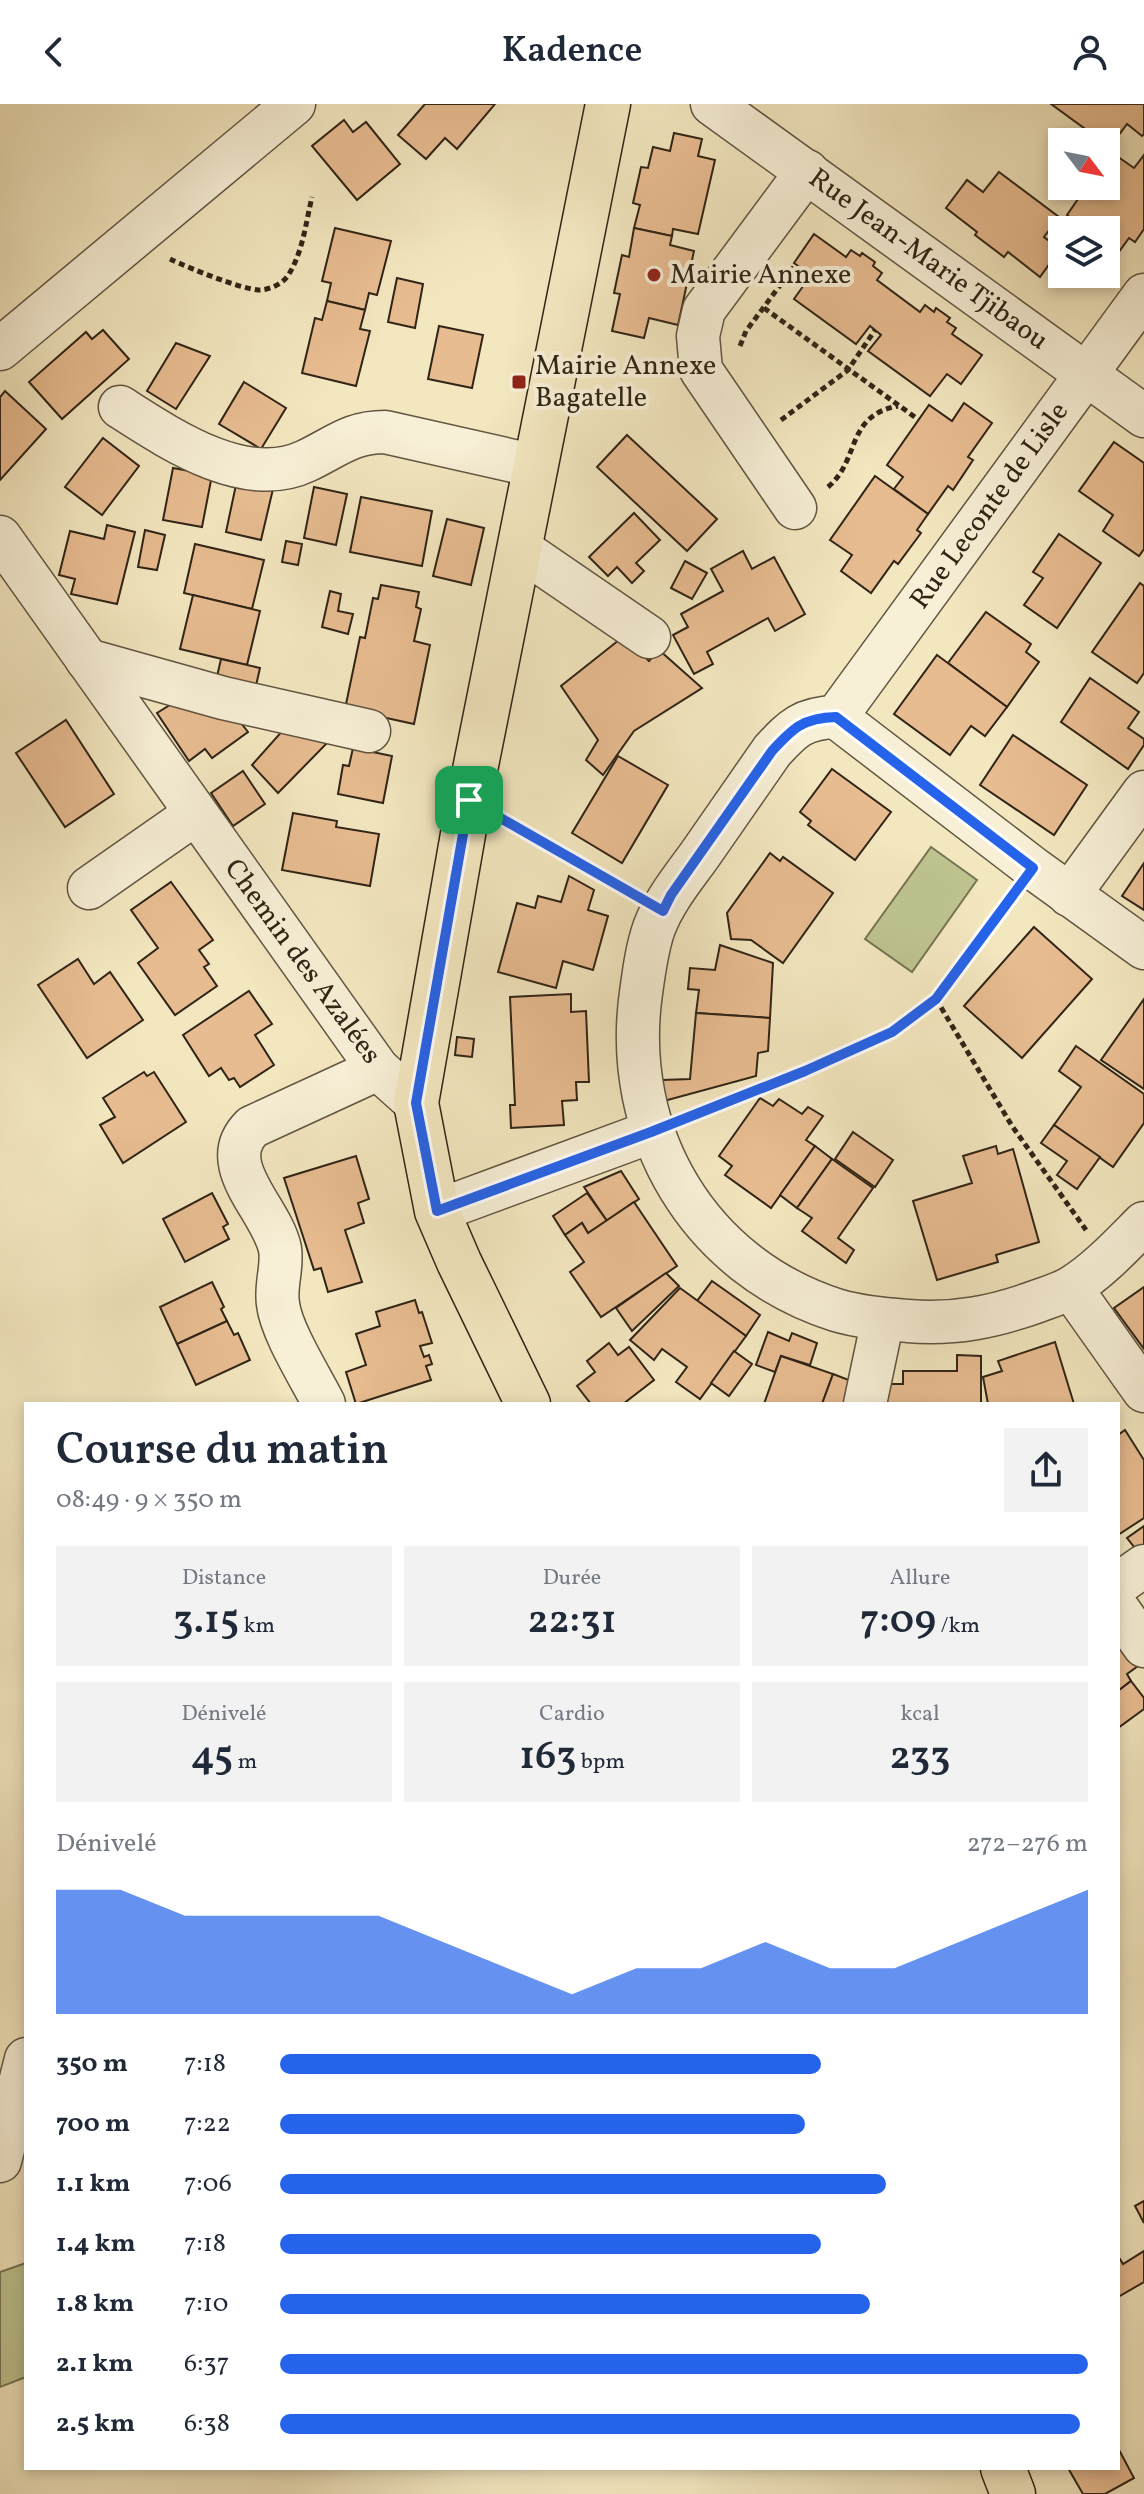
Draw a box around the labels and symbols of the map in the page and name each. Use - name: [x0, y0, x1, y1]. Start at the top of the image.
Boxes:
- north arrow: [1048, 128, 1120, 200]
- street label: Rue Jean-Marie Tjibaou: [800, 160, 1056, 360]
- place label: Mairie Annexe: [670, 256, 851, 295]
- marker: Mairie Annexe: [645, 266, 663, 284]
- place label: Mairie Annexe Bagatelle: [535, 347, 716, 418]
- marker: Mairie Annexe Bagatelle: [510, 373, 528, 391]
- street label: Rue Leconte de Lisle: [901, 394, 1079, 618]
- pin: [435, 766, 503, 834]
- street label: Chemin des Azalées: [214, 851, 390, 1073]

